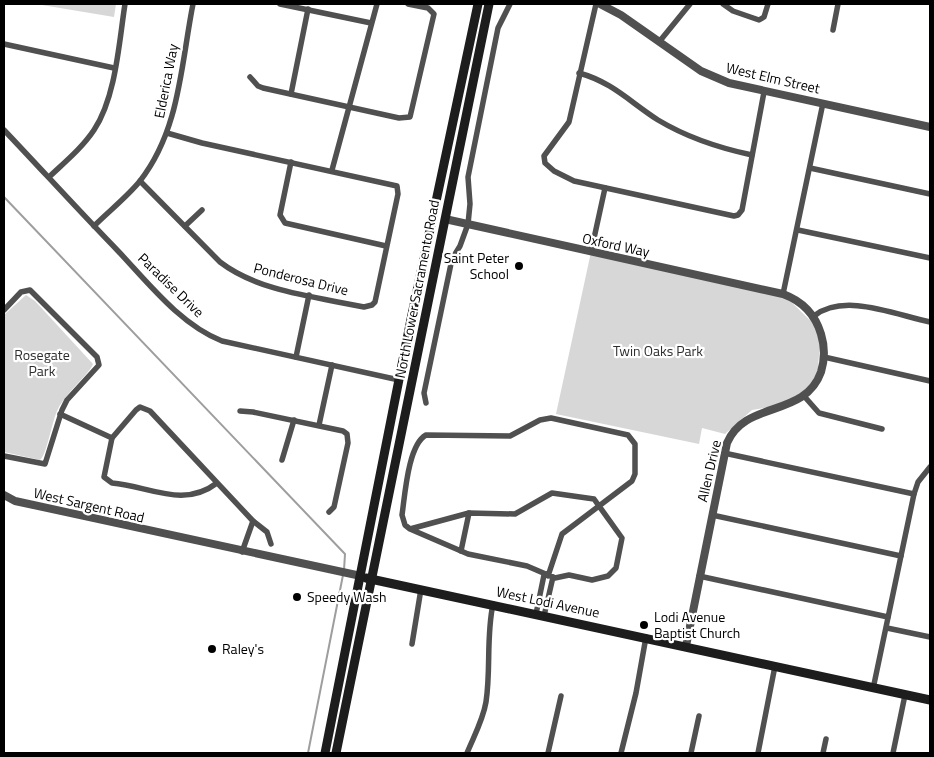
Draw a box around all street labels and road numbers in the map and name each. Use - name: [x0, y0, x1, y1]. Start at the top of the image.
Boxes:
- street label: Elderica Way: [148, 42, 183, 120]
- street label: West Elm Street: [724, 57, 822, 99]
- street label: North Lower Sacramento Road: [389, 198, 444, 380]
- street label: Oxford Way: [580, 227, 652, 262]
- street label: Paradise Drive: [134, 248, 209, 322]
- street label: Ponderosa Drive: [252, 257, 351, 300]
- street label: Allen Drive: [691, 438, 726, 504]
- street label: West Sargent Road: [32, 482, 147, 527]
- street label: West Lodi Avenue: [495, 580, 602, 623]

